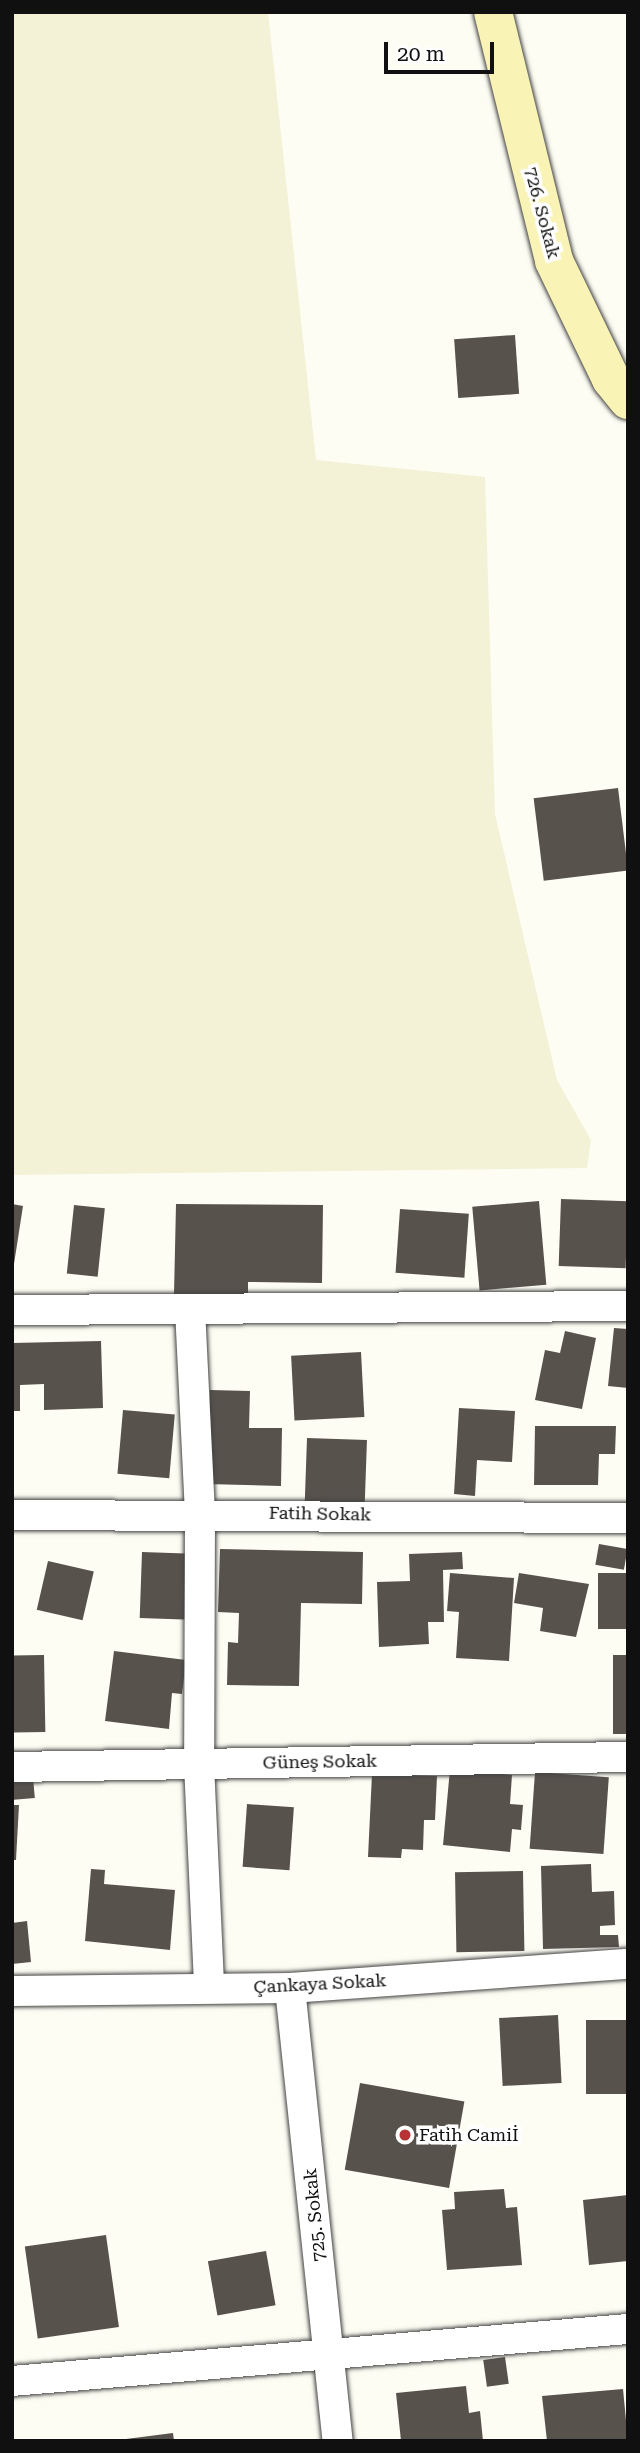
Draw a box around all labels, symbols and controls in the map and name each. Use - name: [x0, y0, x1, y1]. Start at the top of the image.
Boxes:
- scale bar: [388, 28, 498, 72]
- text: 20 m: [397, 42, 445, 66]
- street label: 726. Sokak: [519, 165, 565, 261]
- street label: Fatih Sokak: [269, 1502, 371, 1526]
- street label: Güneş Sokak: [262, 1750, 378, 1774]
- street label: Çankaya Sokak: [253, 1970, 387, 1998]
- place label: Fatih Camiİ: [419, 2124, 519, 2146]
- marker: Fatih Camiİ: [397, 2127, 413, 2143]
- street label: 725. Sokak: [299, 2167, 331, 2263]

